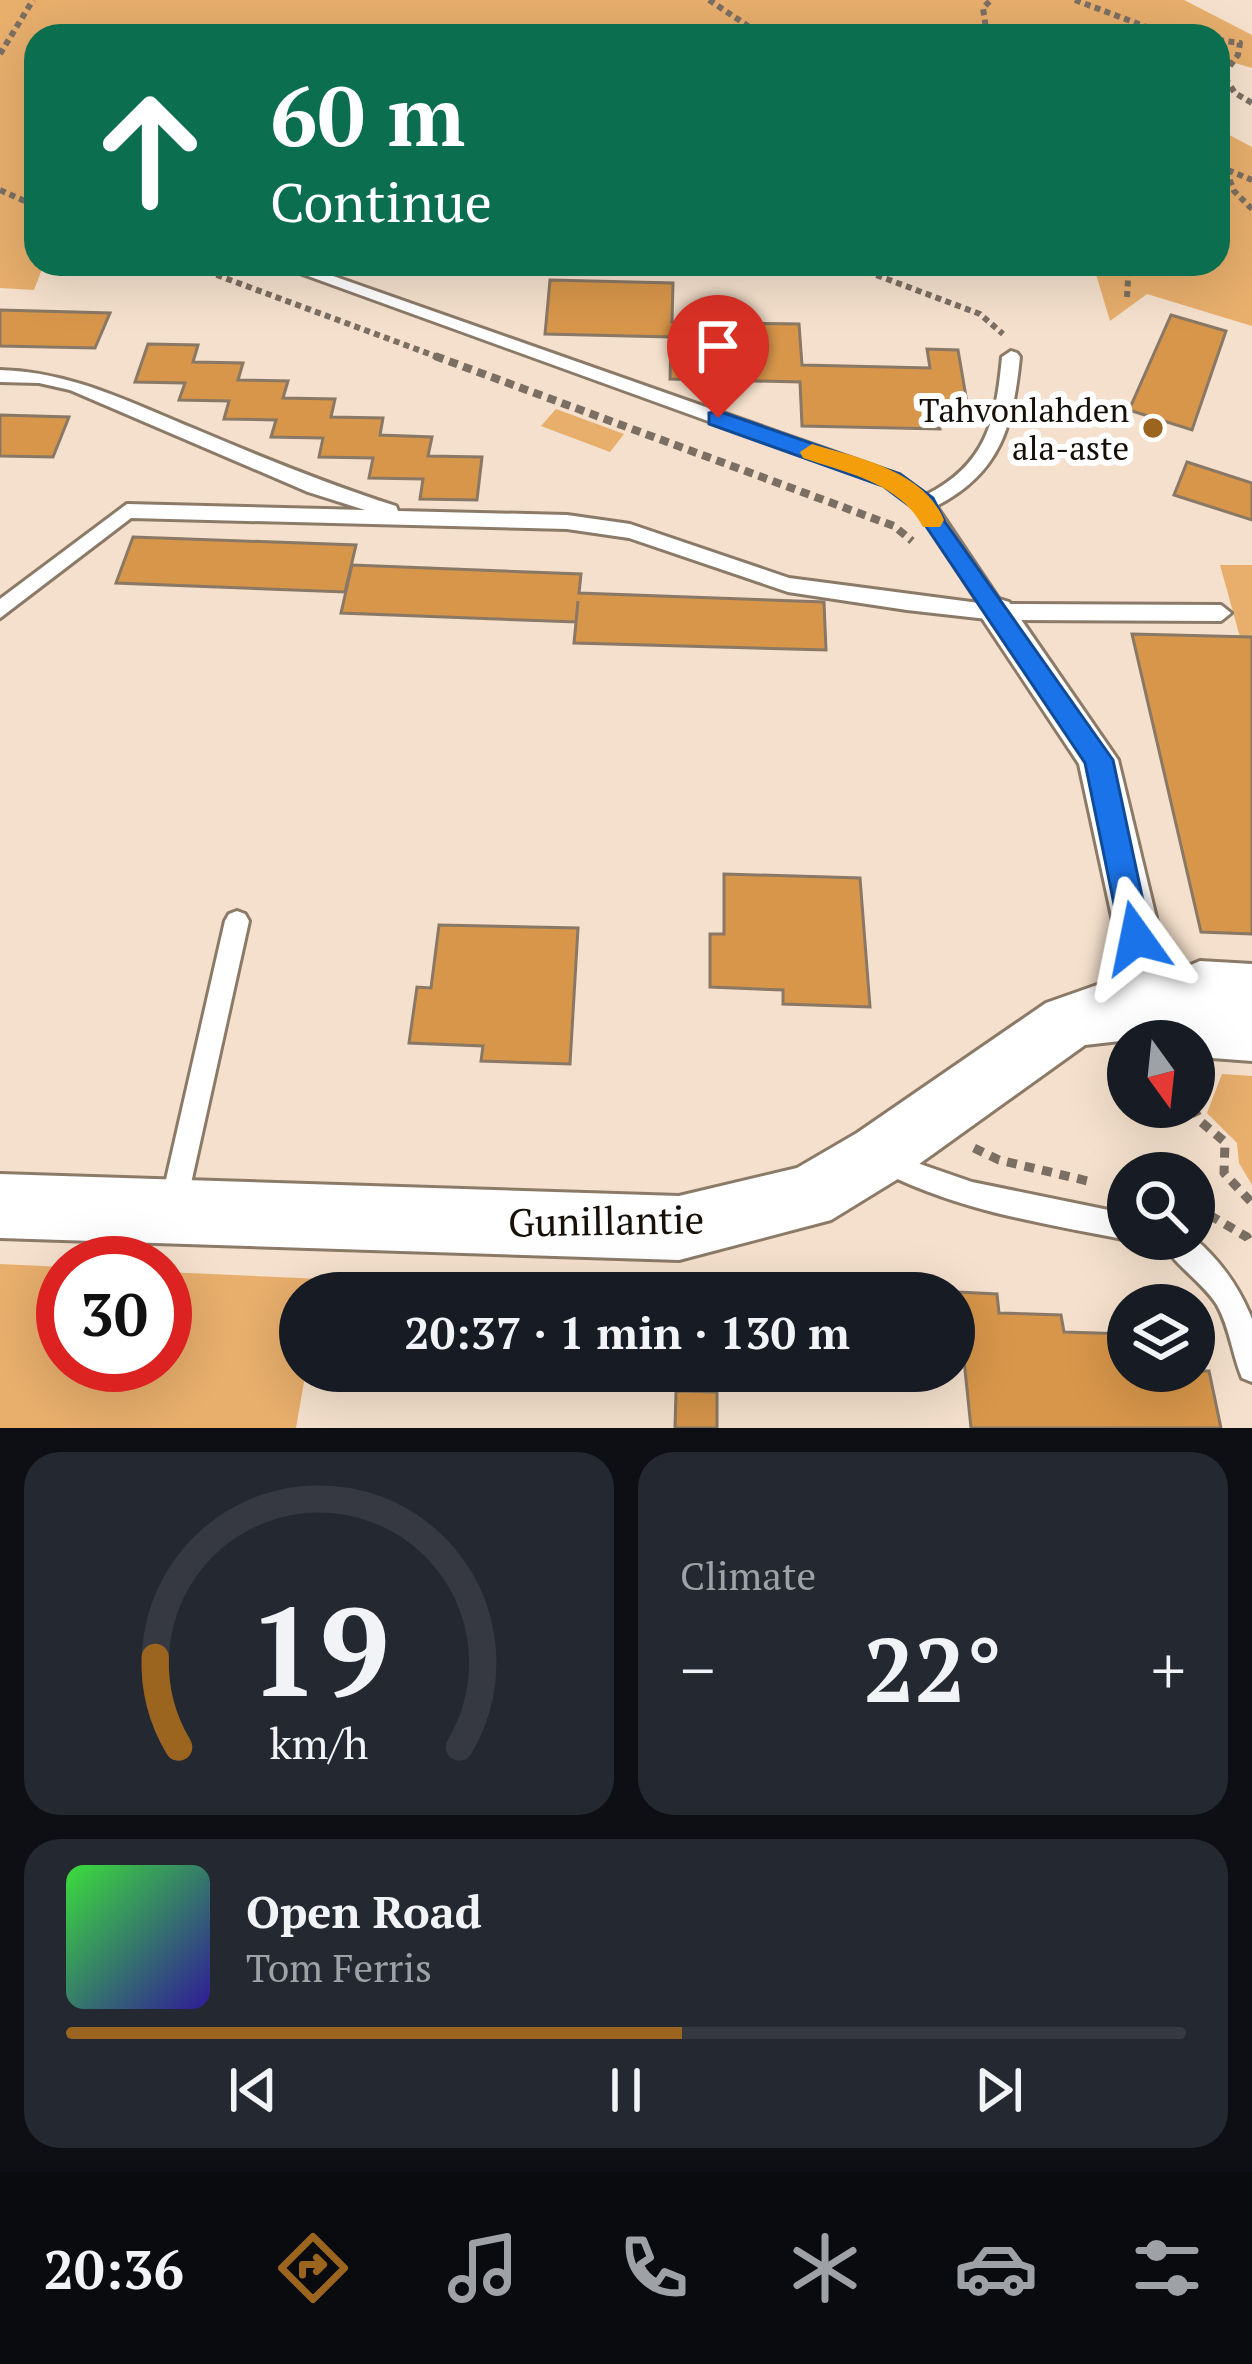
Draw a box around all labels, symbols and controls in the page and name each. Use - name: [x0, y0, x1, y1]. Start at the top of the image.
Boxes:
- text: 60 m: [270, 59, 465, 170]
- icon: ahead: [72, 72, 228, 228]
- text: Continue: [270, 166, 492, 237]
- pin: [667, 295, 769, 418]
- icon: arrive: [685, 313, 751, 379]
- place label: Tahvonlahden ala-aste: [919, 388, 1129, 469]
- marker: Tahvonlahden ala-aste: [1140, 415, 1166, 441]
- position arrow: [1073, 875, 1199, 1001]
- north arrow: [1107, 1020, 1215, 1128]
- map controls: [1107, 1020, 1215, 1392]
- button: search: [1107, 1152, 1215, 1260]
- street label: Gunillantie: [507, 1192, 705, 1248]
- speed limit sign: 30: [36, 1236, 192, 1392]
- button: layers: [1107, 1284, 1215, 1392]
- text: 20:37 · 1 min · 130 m: [404, 1302, 850, 1362]
- text: Climate: [680, 1549, 816, 1601]
- text: 19: [248, 1566, 390, 1732]
- text: 22°: [864, 1608, 1002, 1728]
- text: −: [680, 1625, 715, 1713]
- text: +: [1151, 1625, 1186, 1713]
- text: km/h: [269, 1713, 369, 1770]
- text: Open Road: [246, 1881, 482, 1941]
- text: Tom Ferris: [246, 1941, 432, 1993]
- icon: previous: [220, 2057, 286, 2123]
- icon: pause: [593, 2057, 659, 2123]
- icon: next: [966, 2057, 1032, 2123]
- icon: directions: [271, 2226, 355, 2310]
- icon: music: [441, 2226, 525, 2310]
- icon: phone: [612, 2226, 696, 2310]
- icon: climate: [783, 2226, 867, 2310]
- icon: car: [954, 2226, 1038, 2310]
- icon: filters: [1125, 2226, 1209, 2310]
- text: 20:36: [43, 2233, 184, 2304]

